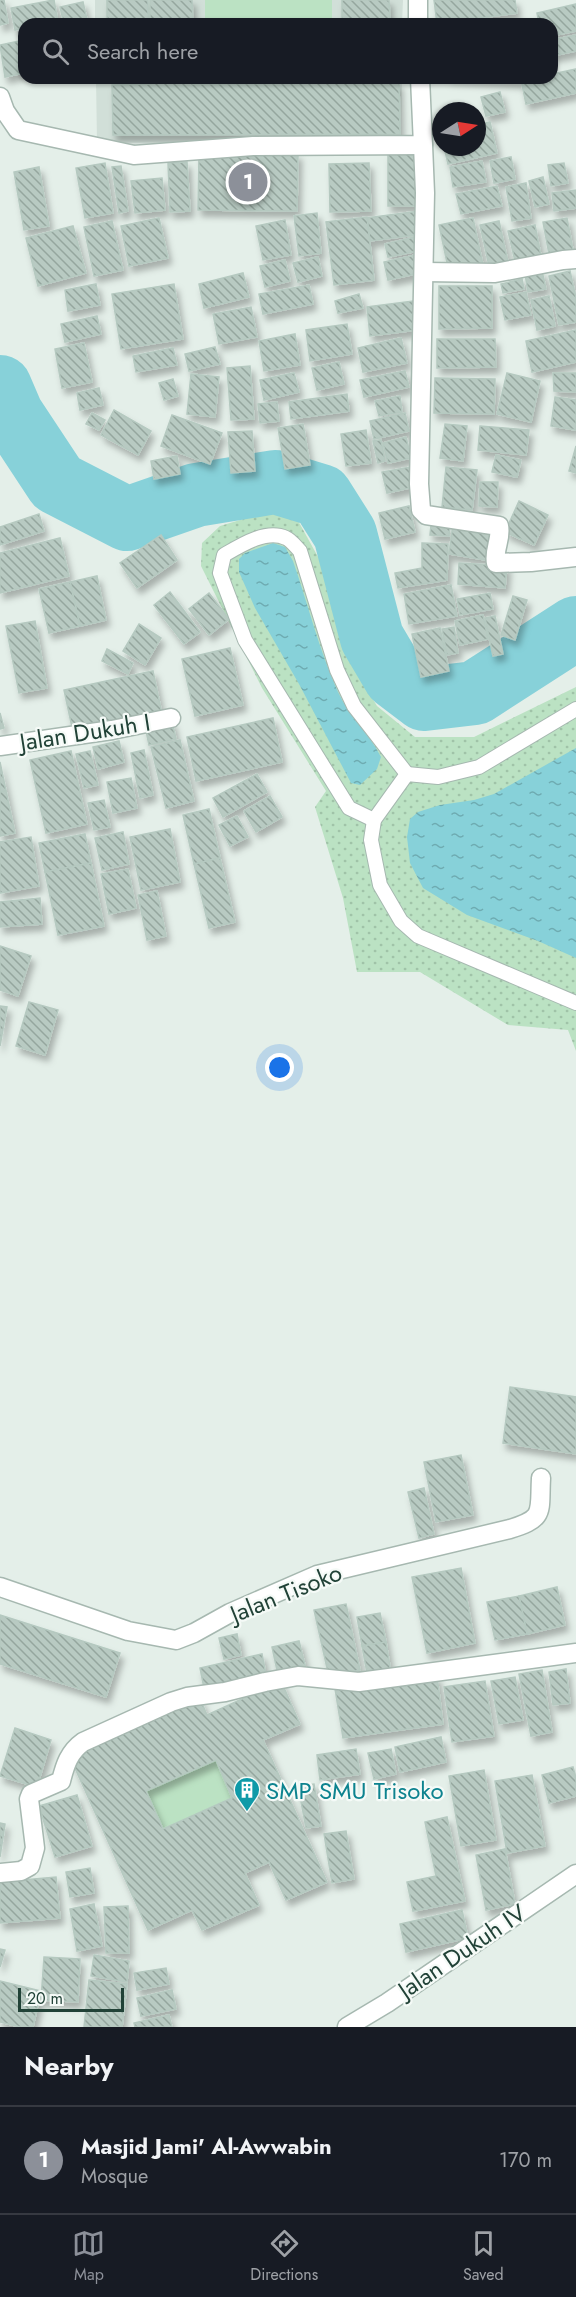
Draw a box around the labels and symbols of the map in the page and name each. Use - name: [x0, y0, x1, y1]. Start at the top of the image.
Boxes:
- north arrow: [432, 102, 486, 156]
- pin: 1: [228, 160, 268, 204]
- street label: Jalan Dukuh I: [14, 704, 153, 760]
- your location: [265, 1053, 294, 1082]
- street label: Jalan Tisoko: [222, 1555, 347, 1632]
- place label: SMP SMU Trisoko: [266, 1773, 444, 1808]
- building icon: SMP SMU Trisoko: [232, 1775, 262, 1813]
- street label: Jalan Dukuh IV: [389, 1895, 533, 2008]
- scale bar: [18, 1985, 124, 2012]

